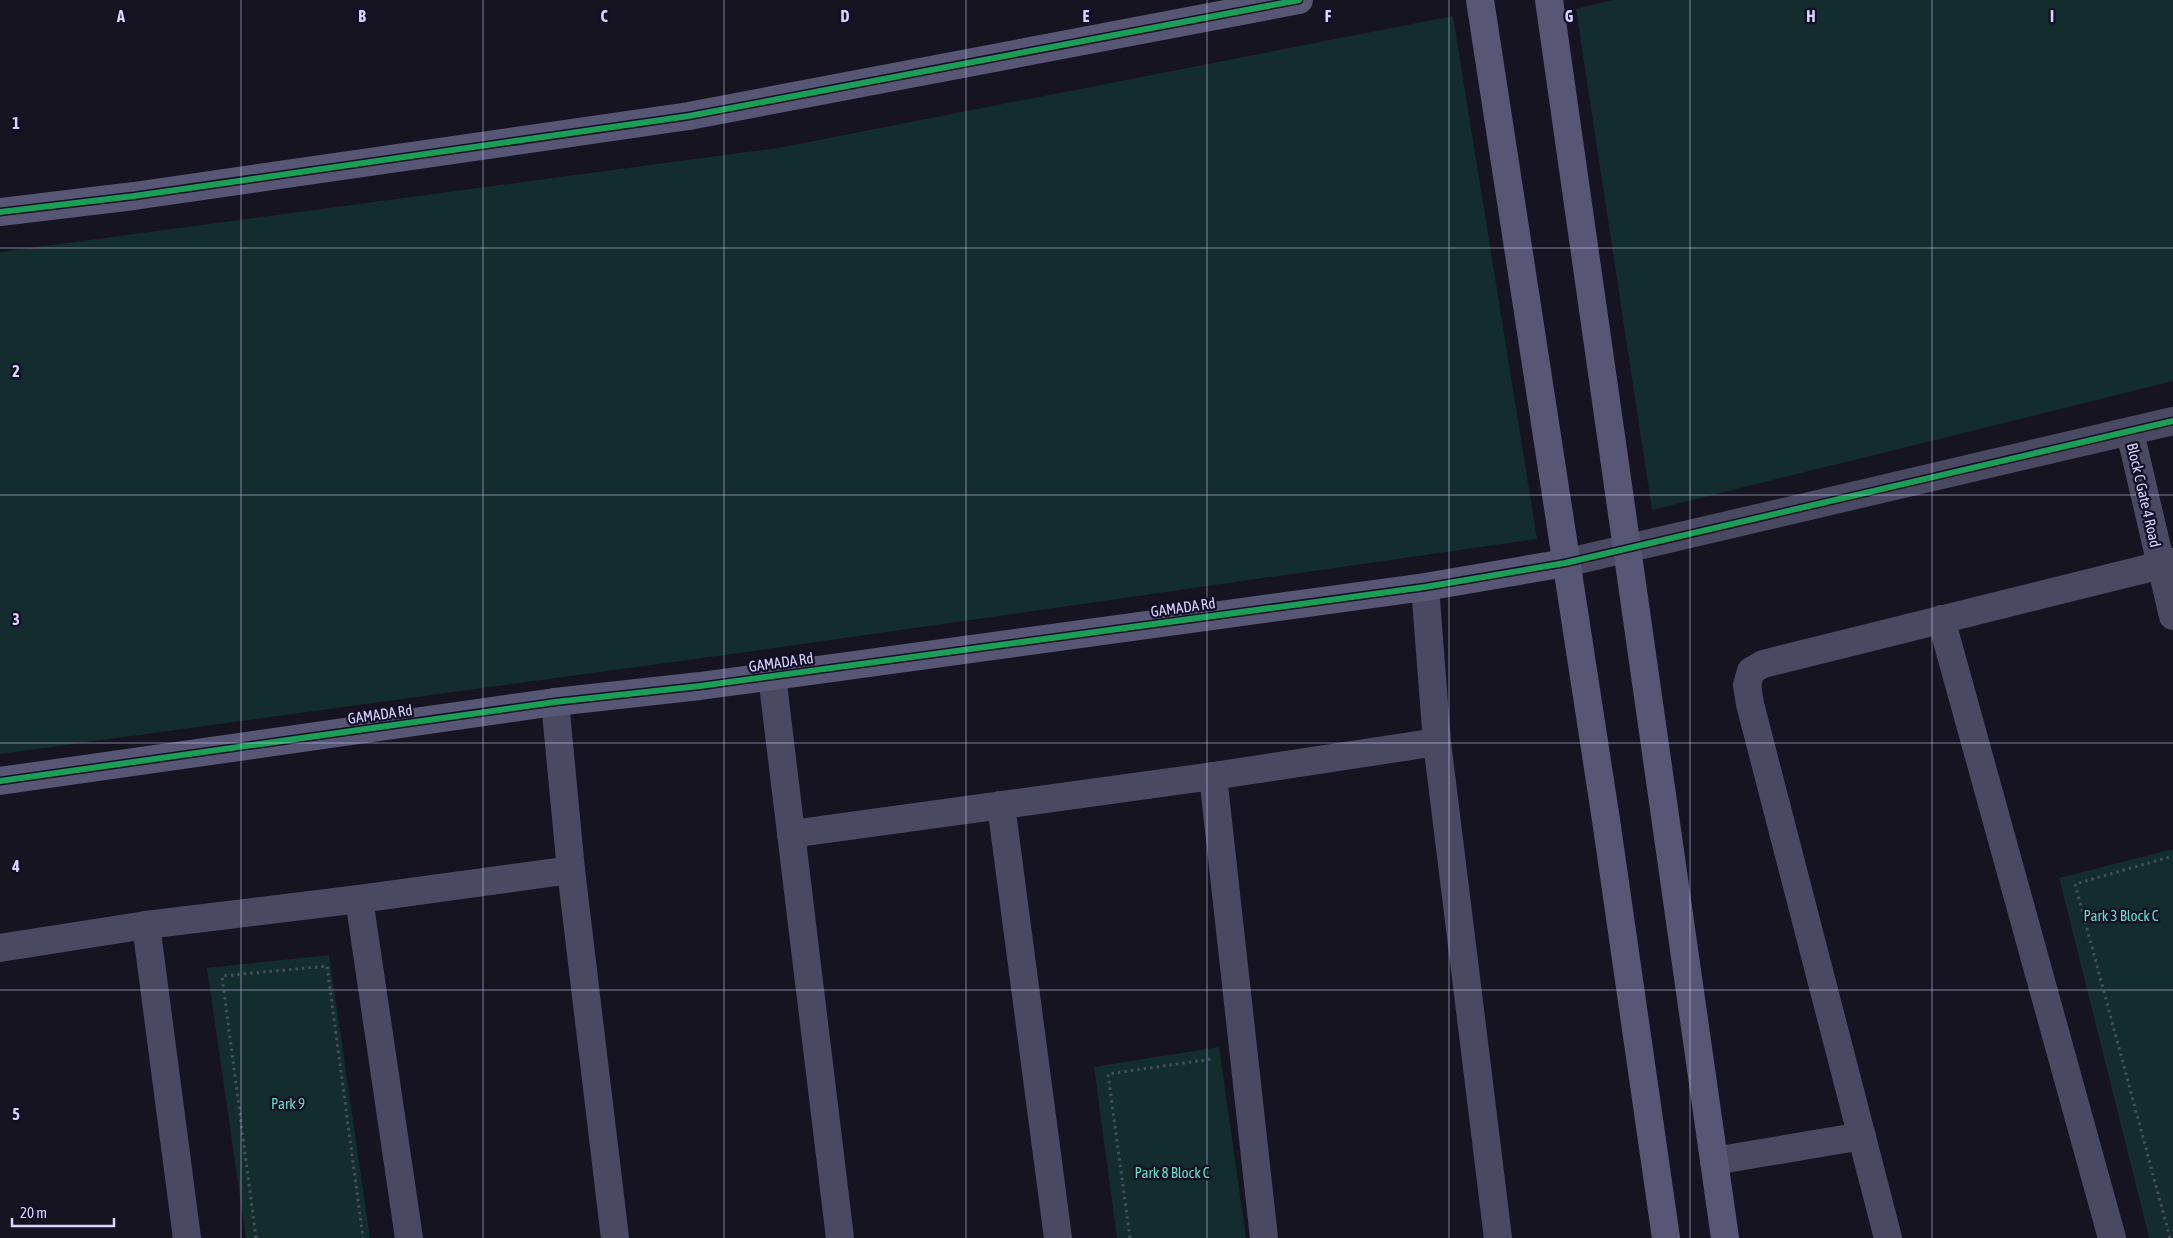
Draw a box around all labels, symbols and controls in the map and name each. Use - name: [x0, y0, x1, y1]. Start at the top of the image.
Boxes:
- text: A: [116, 7, 125, 25]
- text: B: [358, 7, 366, 25]
- text: C: [600, 7, 608, 25]
- text: D: [841, 7, 850, 25]
- text: E: [1083, 7, 1090, 25]
- text: F: [1325, 7, 1332, 25]
- text: G: [1565, 7, 1574, 25]
- text: H: [1806, 7, 1816, 25]
- text: I: [2050, 7, 2054, 25]
- text: 1: [12, 114, 20, 132]
- text: 2: [12, 362, 20, 380]
- street label: Block C Gate 4 Road: [2124, 441, 2164, 549]
- street label: GAMADA Rd: [1150, 594, 1216, 620]
- text: 3: [12, 610, 20, 628]
- street label: GAMADA Rd: [748, 649, 814, 675]
- street label: GAMADA Rd: [347, 701, 413, 727]
- text: 4: [11, 857, 20, 875]
- park label: Park 3 Block C: [2083, 907, 2159, 924]
- park label: Park 9: [271, 1095, 305, 1112]
- text: 5: [12, 1105, 20, 1123]
- park label: Park 8 Block C: [1134, 1164, 1210, 1181]
- scale bar: [12, 1196, 115, 1228]
- text: 20 m: [20, 1204, 47, 1221]

